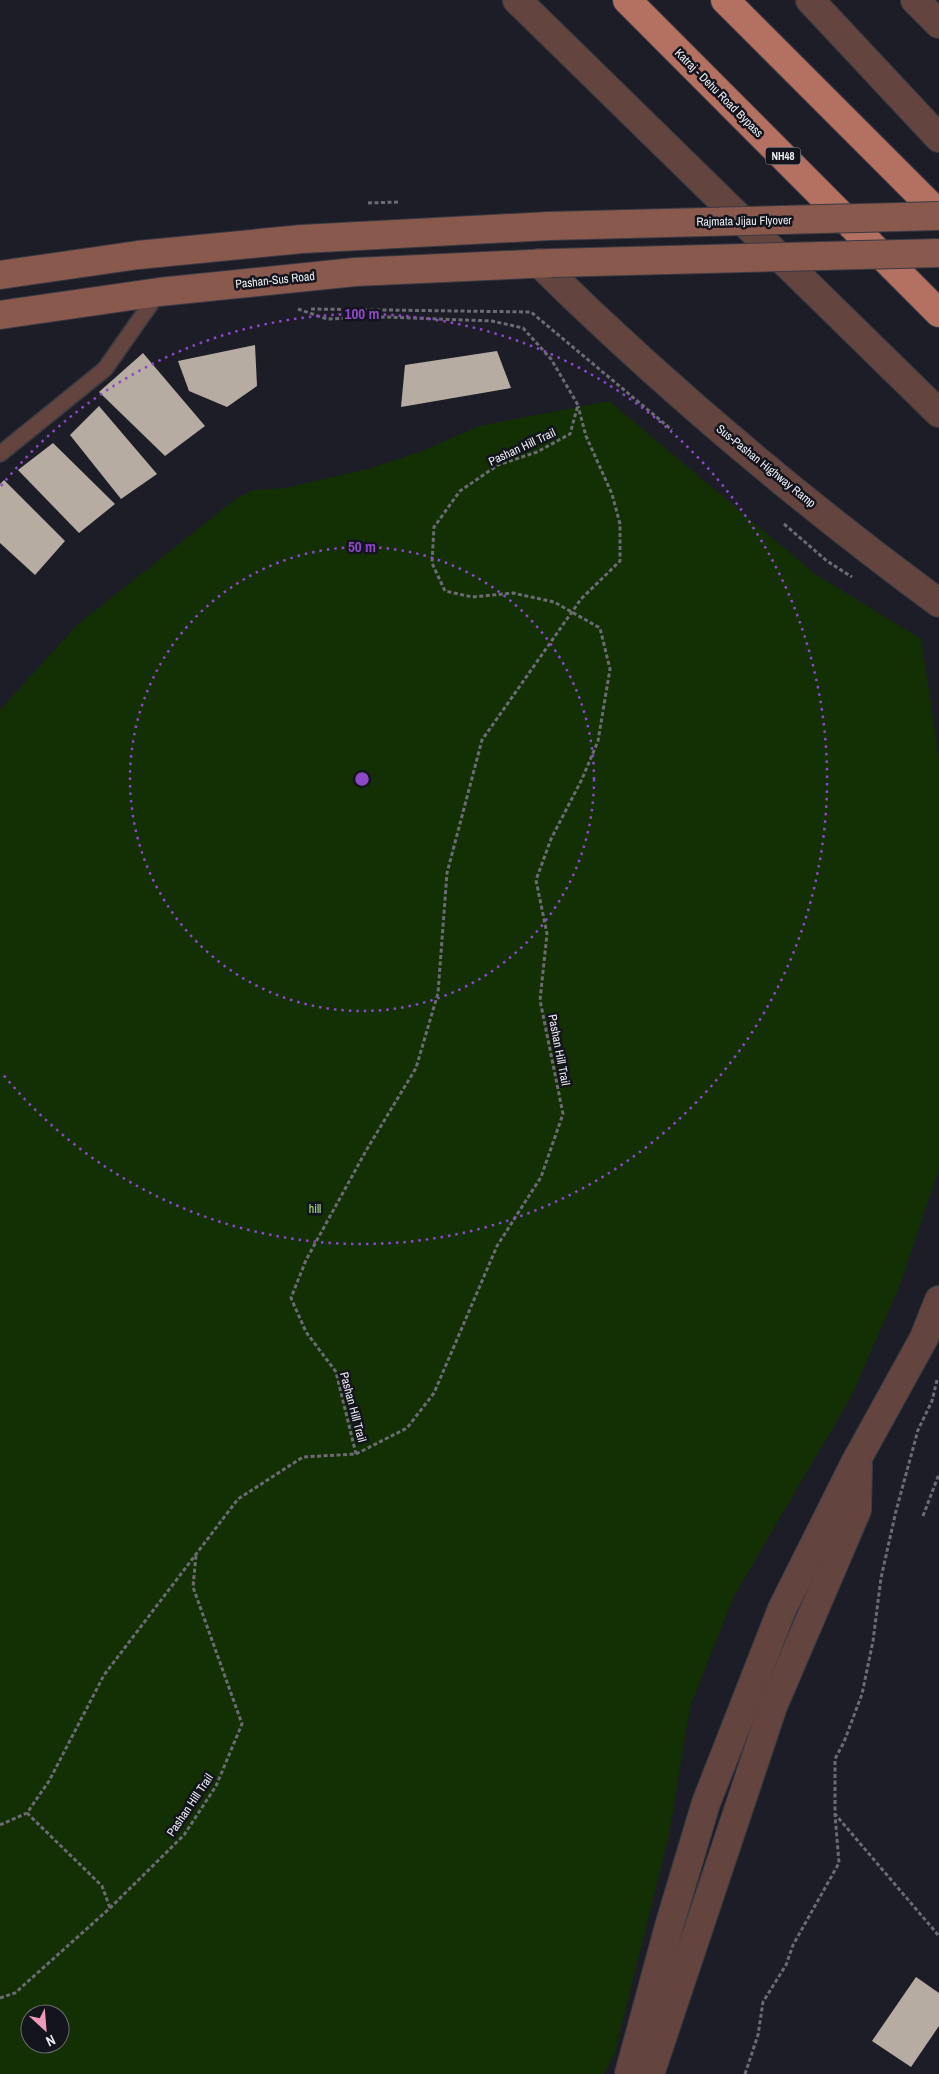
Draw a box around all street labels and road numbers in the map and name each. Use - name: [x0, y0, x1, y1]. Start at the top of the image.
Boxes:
- street label: Katraj - Dehu Road Bypass: [671, 45, 767, 141]
- road number: NH48: [766, 148, 800, 164]
- street label: Rajmata Jijau Flyover: [696, 212, 792, 230]
- street label: Pashan-Sus Road: [234, 268, 316, 292]
- street label: Sus-Pashan Highway Ramp: [713, 421, 819, 511]
- street label: Pashan Hill Trail: [486, 424, 558, 470]
- street label: Pashan Hill Trail: [544, 1013, 574, 1087]
- street label: Pashan Hill Trail: [336, 1370, 370, 1444]
- street label: Pashan Hill Trail: [163, 1771, 217, 1839]

